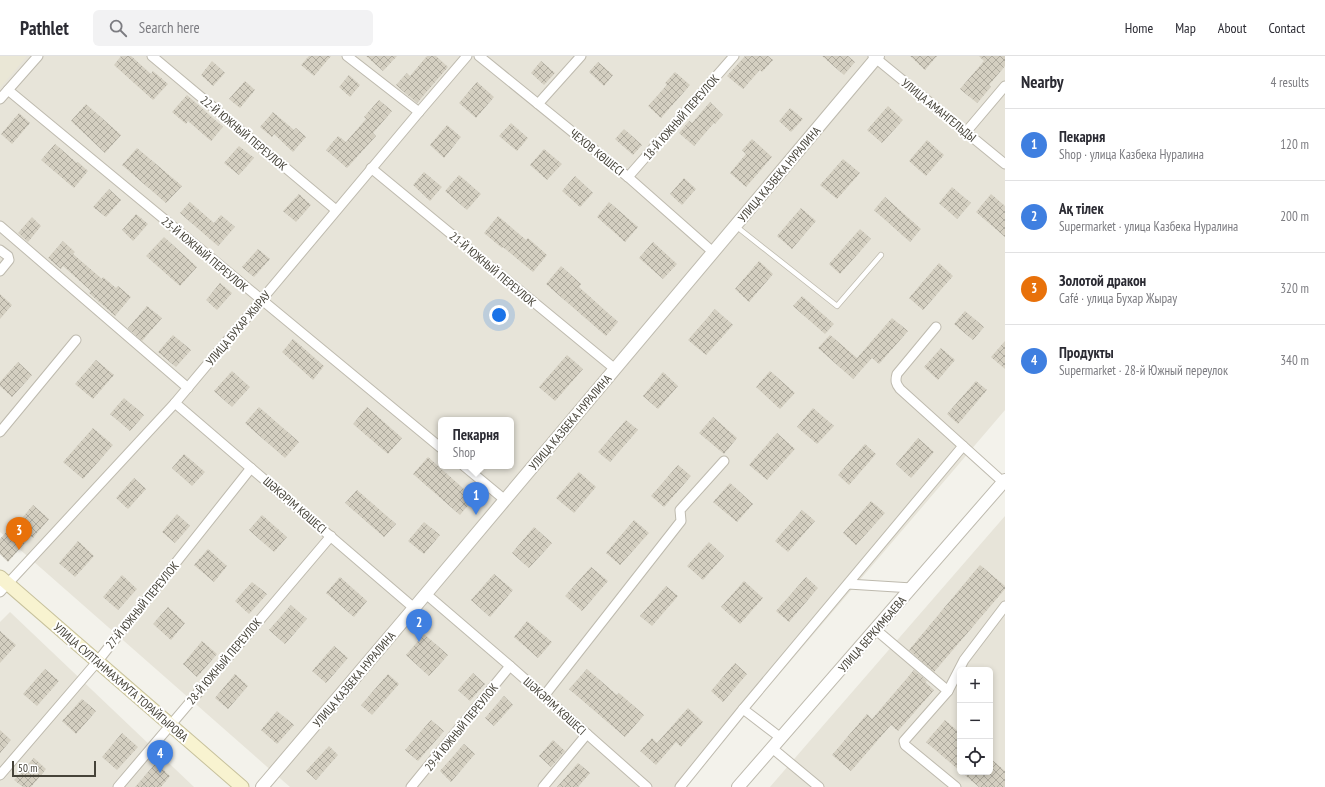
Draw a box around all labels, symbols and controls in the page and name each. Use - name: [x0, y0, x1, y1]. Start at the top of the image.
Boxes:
- search box: [93, 10, 373, 46]
- text: Pathlet: [20, 16, 69, 40]
- icon: search: [107, 17, 129, 39]
- text: Search here: [139, 18, 200, 37]
- text: Home: [1125, 19, 1153, 37]
- text: Map: [1175, 19, 1196, 37]
- text: About: [1218, 19, 1247, 37]
- text: Contact: [1269, 19, 1305, 37]
- street label: 18-Й ЮЖНЫЙ ПЕРЕУЛОК: [640, 71, 722, 163]
- text: Nearby: [1021, 71, 1064, 93]
- text: 4 results: [1270, 74, 1309, 91]
- street label: УЛИЦА АМАНГЕЛЬДЫ: [899, 75, 979, 145]
- street label: 22-Й ЮЖНЫЙ ПЕРЕУЛОК: [198, 92, 290, 174]
- street label: УЛИЦА КАЗБЕКА НУРАЛИНА: [735, 123, 824, 225]
- street label: ЧЕХОВ КӨШЕСІ: [567, 126, 627, 178]
- text: Пекарня: [1059, 127, 1105, 146]
- text: 1: [1031, 136, 1037, 153]
- text: 120 m: [1280, 136, 1309, 153]
- text: Shop · улица Казбека Нуралина: [1059, 146, 1204, 163]
- text: Ақ тілек: [1059, 199, 1104, 218]
- text: 2: [1031, 208, 1037, 225]
- text: 200 m: [1280, 208, 1309, 225]
- street label: 23-Й ЮЖНЫЙ ПЕРЕУЛОК: [159, 213, 251, 295]
- text: Supermarket · улица Казбека Нуралина: [1059, 218, 1238, 235]
- street label: 21-Й ЮЖНЫЙ ПЕРЕУЛОК: [447, 228, 539, 310]
- text: Золотой дракон: [1059, 271, 1146, 290]
- text: 3: [1031, 280, 1037, 297]
- text: 320 m: [1280, 280, 1309, 297]
- street label: УЛИЦА БУХАР ЖЫРАУ: [202, 287, 274, 368]
- text: Café · улица Бухар Жырау: [1059, 290, 1177, 307]
- your location: [489, 305, 509, 325]
- text: Продукты: [1059, 343, 1114, 362]
- text: 4: [1031, 352, 1037, 369]
- text: 340 m: [1280, 352, 1309, 369]
- text: Supermarket · 28-й Южный переулок: [1059, 362, 1228, 379]
- street label: УЛИЦА КАЗБЕКА НУРАЛИНА: [526, 371, 615, 473]
- popup: [438, 417, 514, 469]
- text: Пекарня: [453, 425, 499, 444]
- text: Shop: [453, 444, 475, 461]
- street label: ШӘКӘРІМ КӨШЕСІ: [260, 473, 330, 537]
- pin: 1: [463, 482, 489, 515]
- pin: 3: [6, 517, 32, 550]
- street label: 27-Й ЮЖНЫЙ ПЕРЕУЛОК: [102, 558, 182, 652]
- street label: УЛИЦА БЕРКИМБАЕВА: [835, 593, 909, 675]
- pin: 2: [406, 609, 432, 642]
- street label: 28-Й ЮЖНЫЙ ПЕРЕУЛОК: [183, 615, 265, 707]
- street label: УЛИЦА СУЛТАНМАХМУТА ТОРАЙГЫРОВА: [51, 619, 192, 745]
- street label: УЛИЦА КАЗБЕКА НУРАЛИНА: [310, 628, 399, 730]
- map controls: [957, 667, 993, 775]
- button: +: [957, 667, 993, 703]
- street label: ШӘКӘРІМ КӨШЕСІ: [521, 674, 589, 738]
- street label: 29-Й ЮЖНЫЙ ПЕРЕУЛОК: [421, 680, 501, 774]
- button: −: [957, 703, 993, 739]
- button: locate: [957, 739, 993, 775]
- pin: 4: [147, 740, 173, 773]
- scale bar: [12, 759, 96, 778]
- text: 50 m: [18, 761, 37, 775]

